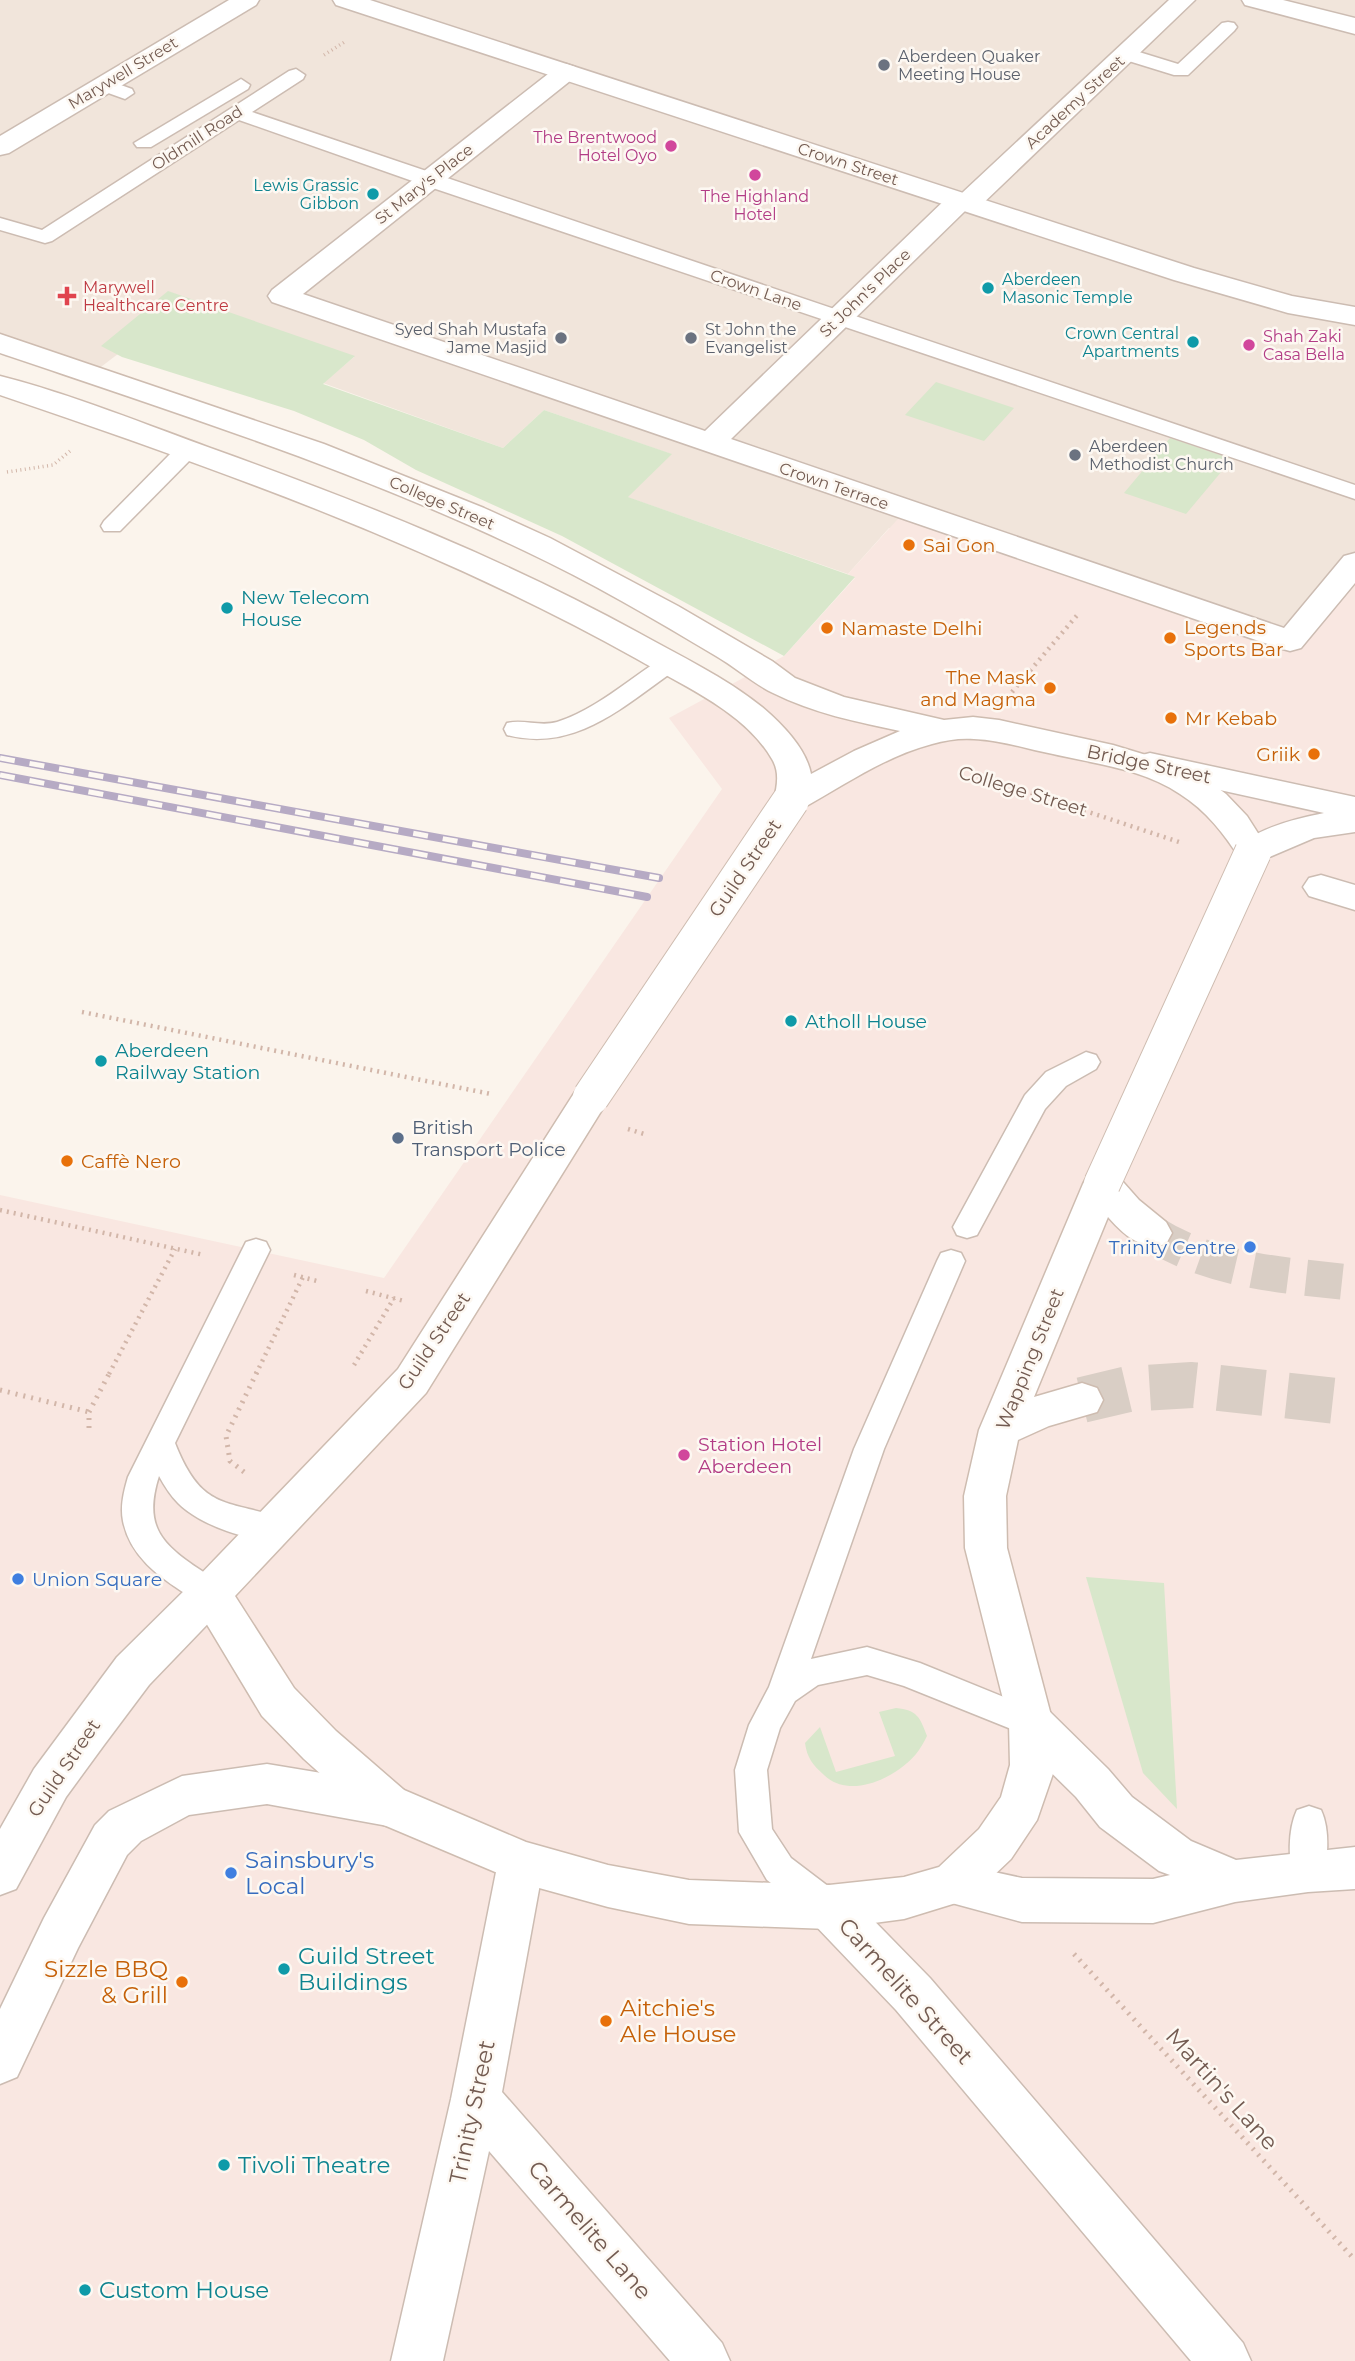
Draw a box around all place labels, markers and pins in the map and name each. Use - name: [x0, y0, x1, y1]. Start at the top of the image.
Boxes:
- place label: Aberdeen Quaker Meeting House: [898, 47, 1040, 84]
- marker: Aberdeen Quaker Meeting House: [876, 57, 892, 73]
- place label: The Brentwood Hotel Oyo: [533, 128, 657, 165]
- marker: The Brentwood Hotel Oyo: [663, 138, 679, 154]
- marker: The Highland Hotel: [747, 167, 763, 183]
- place label: Lewis Grassic Gibbon: [253, 176, 359, 213]
- marker: Lewis Grassic Gibbon: [365, 186, 381, 202]
- place label: The Highland Hotel: [701, 187, 809, 224]
- place label: Aberdeen Masonic Temple: [1002, 270, 1133, 307]
- place label: Marywell Healthcare Centre: [83, 278, 229, 315]
- marker: Aberdeen Masonic Temple: [980, 280, 996, 296]
- marker: Marywell Healthcare Centre: [57, 286, 77, 306]
- place label: Syed Shah Mustafa Jame Masjid: [395, 320, 547, 357]
- place label: St John the Evangelist: [705, 320, 796, 357]
- place label: Crown Central Apartments: [1065, 324, 1179, 361]
- place label: Shah Zaki Casa Bella: [1263, 327, 1345, 364]
- marker: Syed Shah Mustafa Jame Masjid: [553, 330, 569, 346]
- marker: St John the Evangelist: [683, 330, 699, 346]
- marker: Crown Central Apartments: [1185, 334, 1201, 350]
- marker: Shah Zaki Casa Bella: [1241, 337, 1257, 353]
- place label: Aberdeen Methodist Church: [1089, 437, 1234, 474]
- marker: Aberdeen Methodist Church: [1067, 447, 1083, 463]
- place label: Sai Gon: [923, 534, 995, 557]
- marker: Sai Gon: [901, 537, 917, 553]
- place label: New Telecom House: [241, 586, 370, 631]
- marker: New Telecom House: [219, 600, 235, 616]
- place label: Legends Sports Bar: [1184, 616, 1284, 661]
- place label: Namaste Delhi: [841, 617, 982, 640]
- marker: Namaste Delhi: [819, 620, 835, 636]
- marker: Legends Sports Bar: [1162, 630, 1178, 646]
- place label: The Mask and Magma: [920, 666, 1037, 711]
- marker: The Mask and Magma: [1042, 680, 1058, 696]
- place label: Mr Kebab: [1185, 707, 1277, 730]
- marker: Mr Kebab: [1163, 710, 1179, 726]
- place label: Griik: [1256, 743, 1301, 766]
- marker: Griik: [1306, 746, 1322, 762]
- place label: Atholl House: [805, 1010, 927, 1033]
- marker: Atholl House: [783, 1013, 799, 1029]
- place label: Aberdeen Railway Station: [115, 1039, 260, 1084]
- marker: Aberdeen Railway Station: [93, 1053, 109, 1069]
- place label: British Transport Police: [412, 1116, 566, 1161]
- marker: British Transport Police: [390, 1130, 406, 1146]
- place label: Caffè Nero: [81, 1150, 181, 1173]
- marker: Caffè Nero: [59, 1153, 75, 1169]
- place label: Trinity Centre: [1109, 1236, 1236, 1259]
- marker: Trinity Centre: [1242, 1239, 1258, 1255]
- place label: Station Hotel Aberdeen: [698, 1433, 822, 1478]
- marker: Station Hotel Aberdeen: [676, 1447, 692, 1463]
- place label: Union Square: [32, 1568, 162, 1591]
- marker: Union Square: [10, 1571, 26, 1587]
- place label: Sainsbury's Local: [245, 1846, 374, 1900]
- marker: Sainsbury's Local: [223, 1865, 239, 1881]
- place label: Guild Street Buildings: [298, 1942, 435, 1996]
- place label: Sizzle BBQ & Grill: [44, 1955, 168, 2009]
- marker: Guild Street Buildings: [276, 1961, 292, 1977]
- marker: Sizzle BBQ & Grill: [174, 1974, 190, 1990]
- place label: Aitchie's Ale House: [620, 1994, 736, 2048]
- marker: Aitchie's Ale House: [598, 2013, 614, 2029]
- place label: Tivoli Theatre: [238, 2151, 390, 2179]
- marker: Tivoli Theatre: [216, 2157, 232, 2173]
- place label: Custom House: [99, 2276, 269, 2304]
- marker: Custom House: [77, 2282, 93, 2298]

